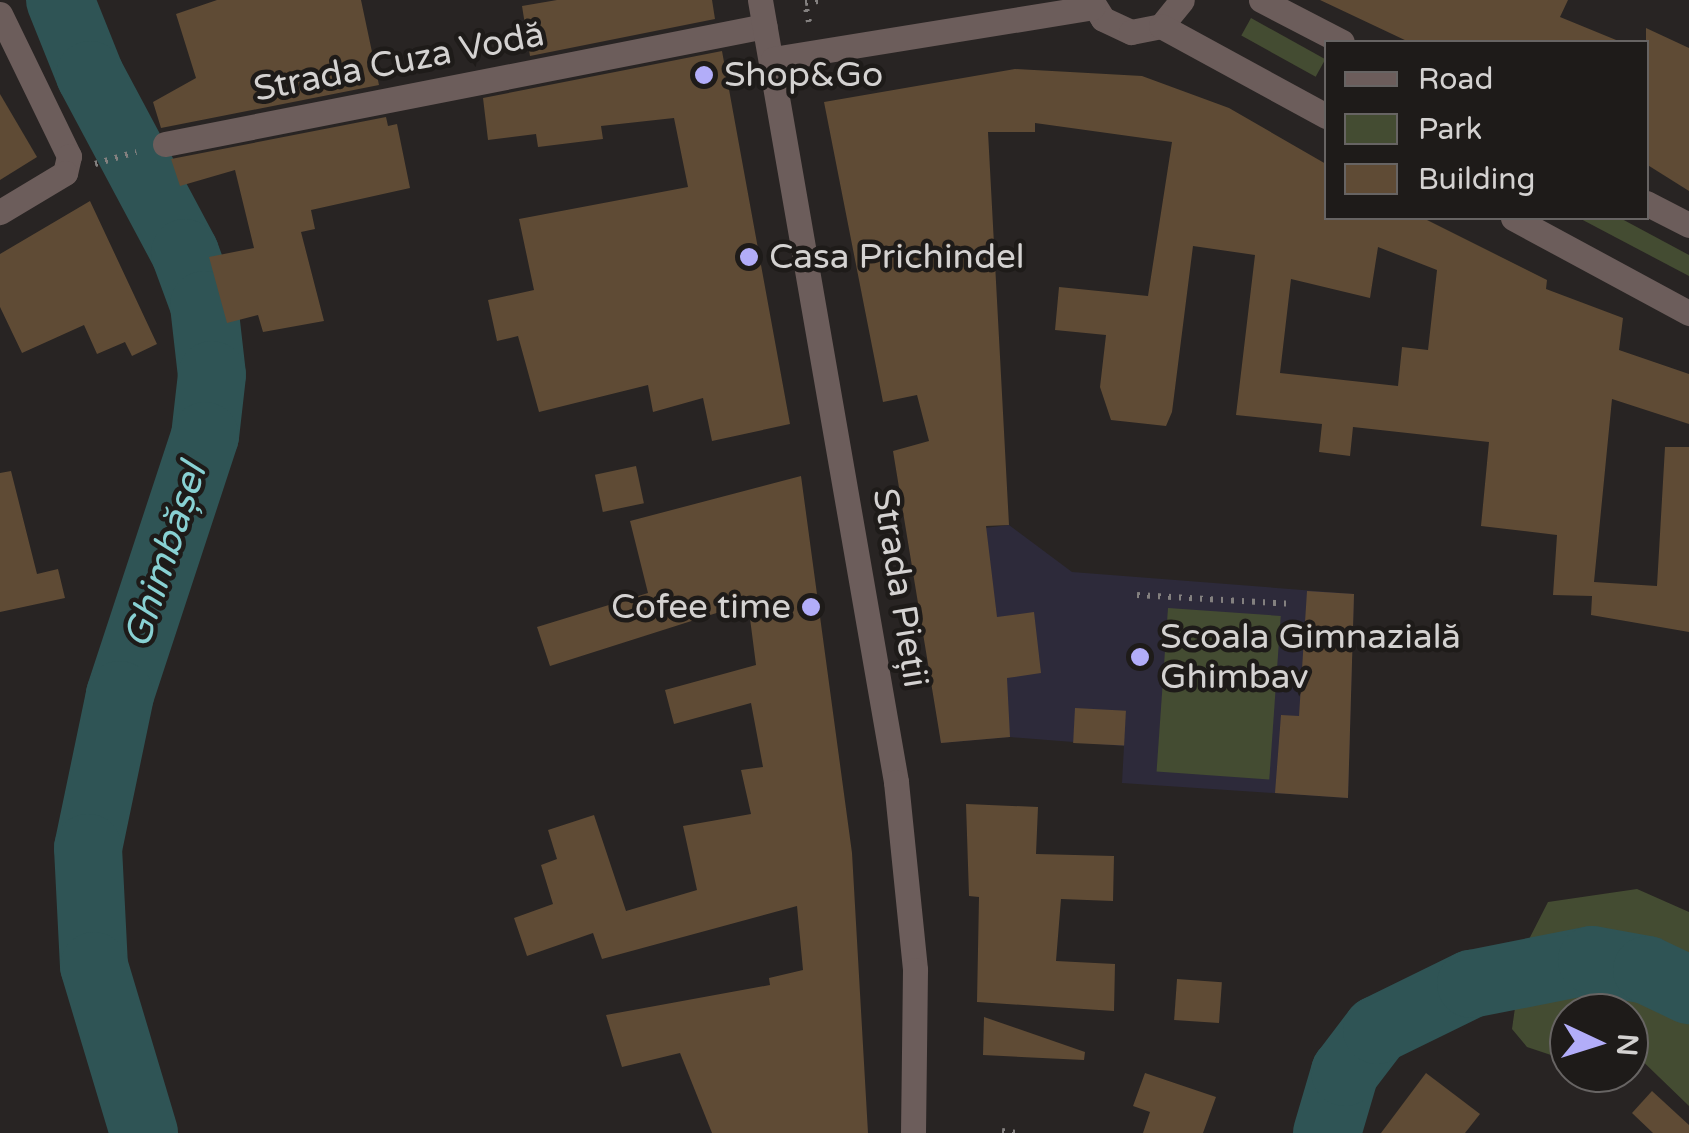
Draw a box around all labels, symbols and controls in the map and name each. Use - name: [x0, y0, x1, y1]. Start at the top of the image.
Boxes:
- street label: Strada Cuza Vodă: [250, 13, 548, 111]
- legend: [1324, 40, 1649, 220]
- place label: Shop&Go: [724, 54, 883, 96]
- text: Road: [1418, 61, 1493, 98]
- marker: Shop&Go: [693, 64, 715, 86]
- text: Park: [1418, 111, 1482, 148]
- text: Building: [1418, 161, 1535, 198]
- place label: Casa Prichindel: [769, 236, 1025, 278]
- marker: Casa Prichindel: [738, 246, 760, 268]
- water label: Ghimbășel: [115, 458, 217, 654]
- street label: Strada Pieții: [864, 486, 936, 690]
- place label: Cofee time: [611, 586, 791, 628]
- marker: Cofee time: [800, 596, 822, 618]
- place label: Scoala Gimnazială Ghimbav: [1160, 616, 1461, 698]
- marker: Scoala Gimnazială Ghimbav: [1129, 646, 1151, 668]
- north arrow: [1549, 993, 1649, 1093]
- text: N: [1609, 1033, 1645, 1057]

